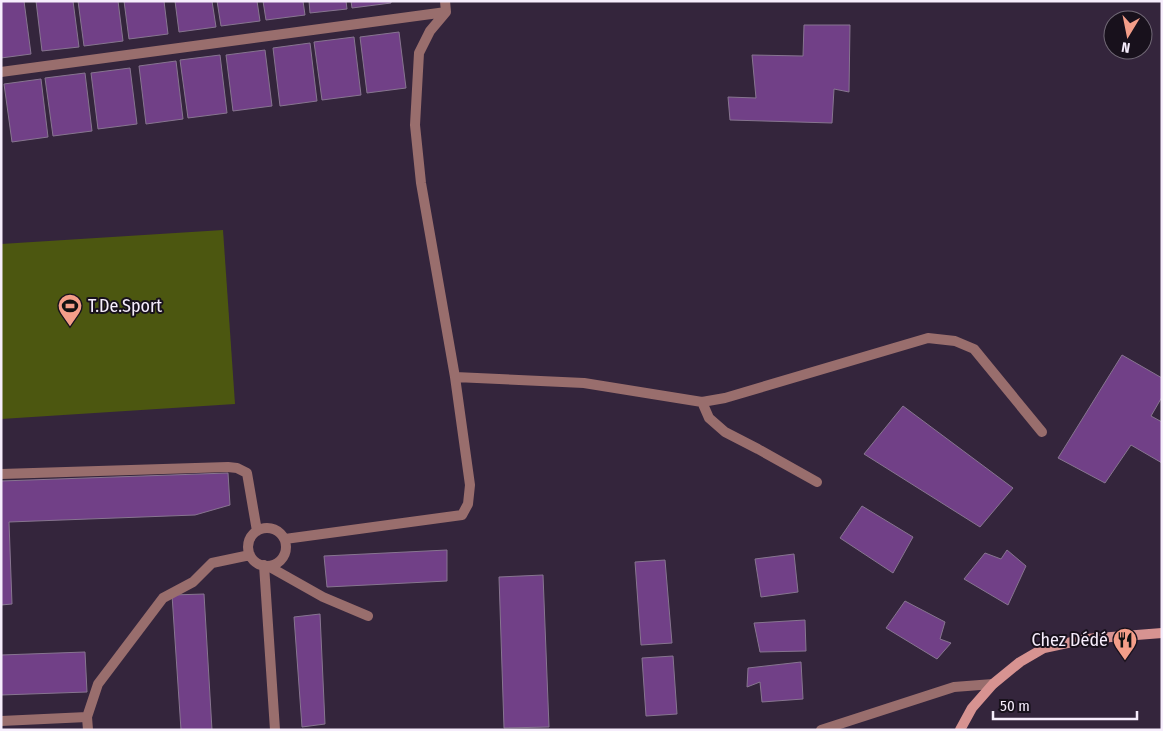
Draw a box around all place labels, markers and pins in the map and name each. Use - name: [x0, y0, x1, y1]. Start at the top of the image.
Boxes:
- sports icon: T.De.Sport: [57, 293, 83, 327]
- place label: T.De.Sport: [88, 295, 162, 317]
- restaurant icon: Chez Dédé: [1112, 627, 1138, 661]
- place label: Chez Dédé: [1032, 629, 1108, 651]

